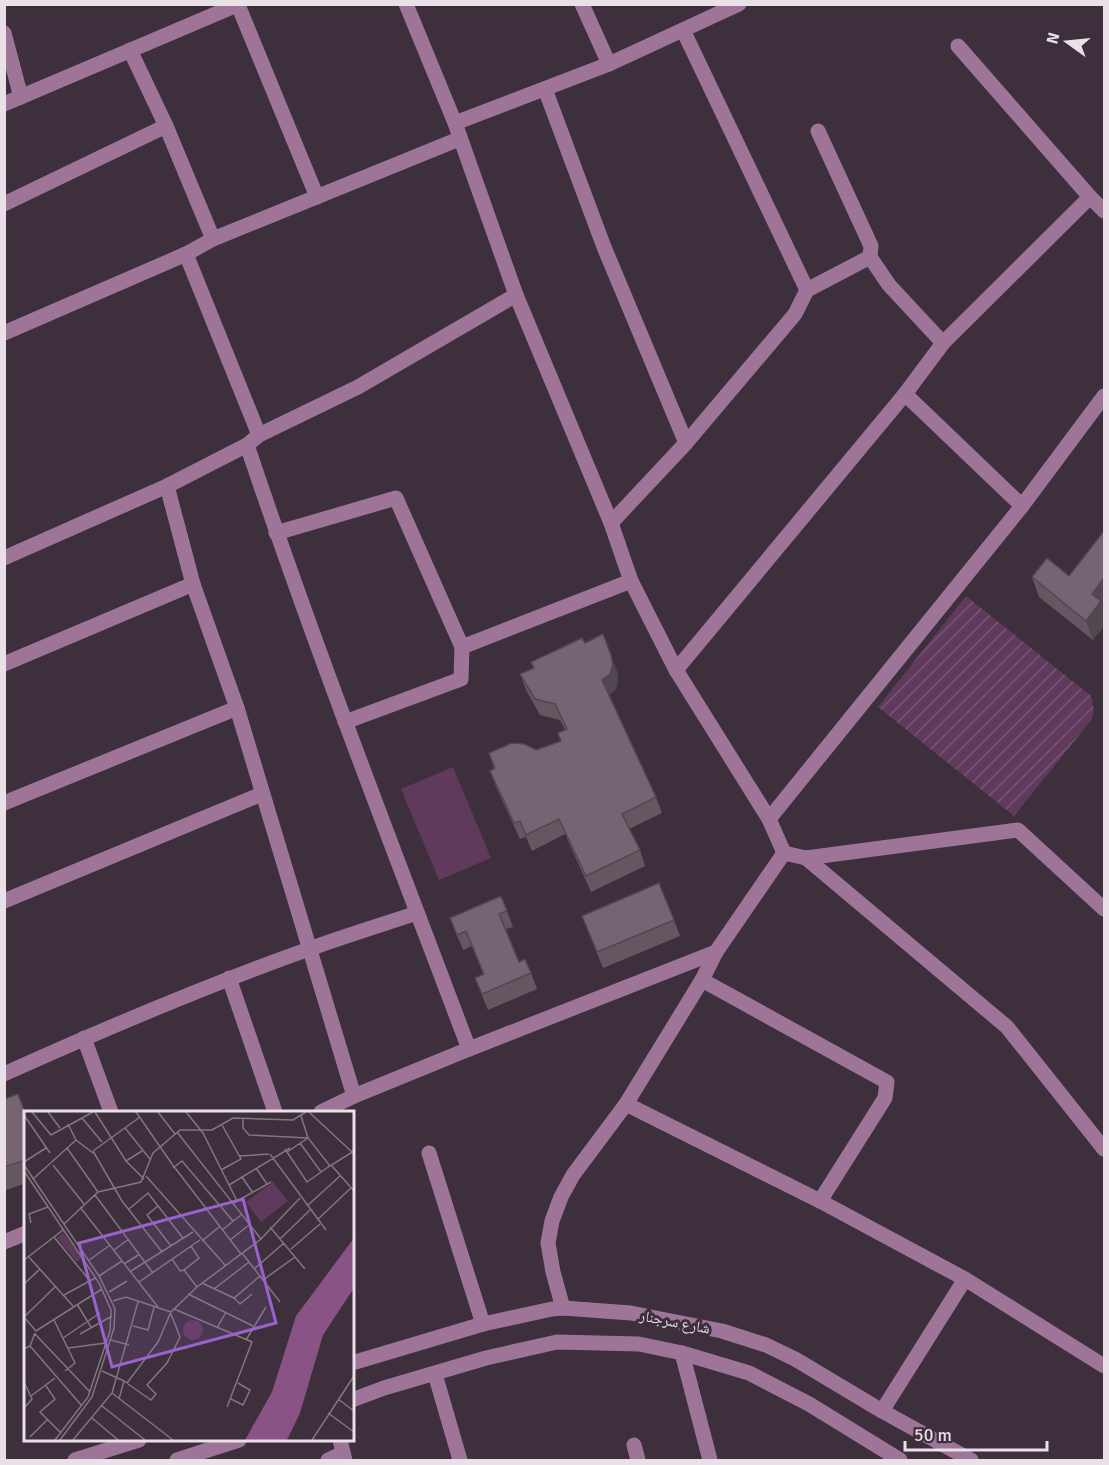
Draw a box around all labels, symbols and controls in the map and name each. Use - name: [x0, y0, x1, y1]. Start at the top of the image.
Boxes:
- north arrow: [1037, 12, 1097, 72]
- text: N: [1042, 30, 1065, 46]
- inset map: [24, 1111, 354, 1441]
- street label: شارع سرجنار: [637, 1306, 712, 1339]
- scale bar: [905, 1414, 1048, 1452]
- text: 50 m: [914, 1424, 952, 1446]

